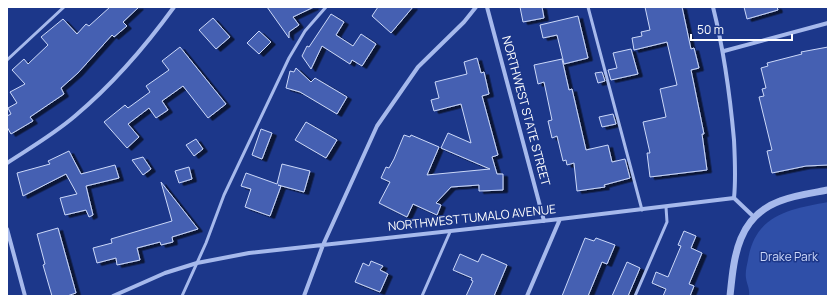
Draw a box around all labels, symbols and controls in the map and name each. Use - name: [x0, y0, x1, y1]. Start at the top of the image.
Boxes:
- scale bar: [691, 16, 792, 42]
- text: 50 m: [697, 21, 724, 38]
- street label: NORTHWEST STATE STREET: [498, 34, 555, 189]
- street label: NORTHWEST TUMALO AVENUE: [387, 200, 557, 235]
- park label: Drake Park: [760, 248, 819, 265]

